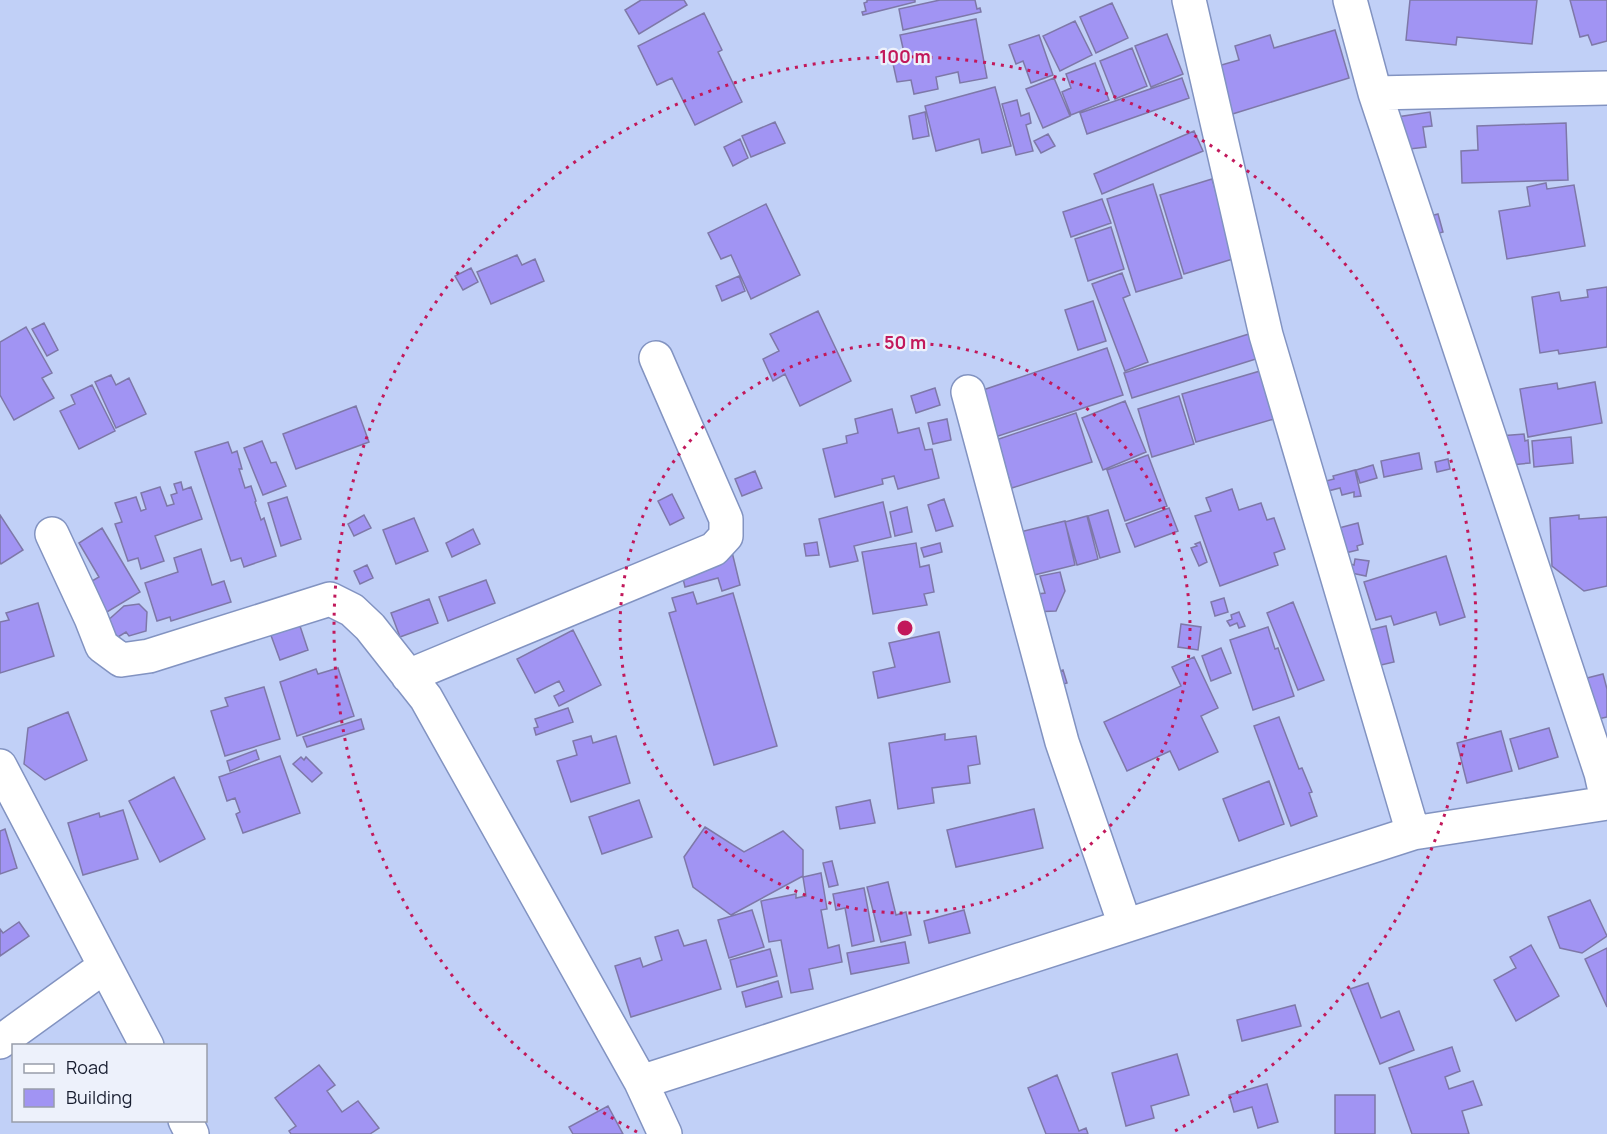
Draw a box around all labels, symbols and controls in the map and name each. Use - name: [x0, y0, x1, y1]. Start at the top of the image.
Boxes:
- text: 100 m: [879, 44, 931, 68]
- text: 50 m: [884, 330, 926, 354]
- centre of rings: [895, 618, 915, 638]
- legend: [12, 1044, 207, 1122]
- text: Road: [66, 1055, 109, 1079]
- text: Building: [66, 1085, 132, 1109]

